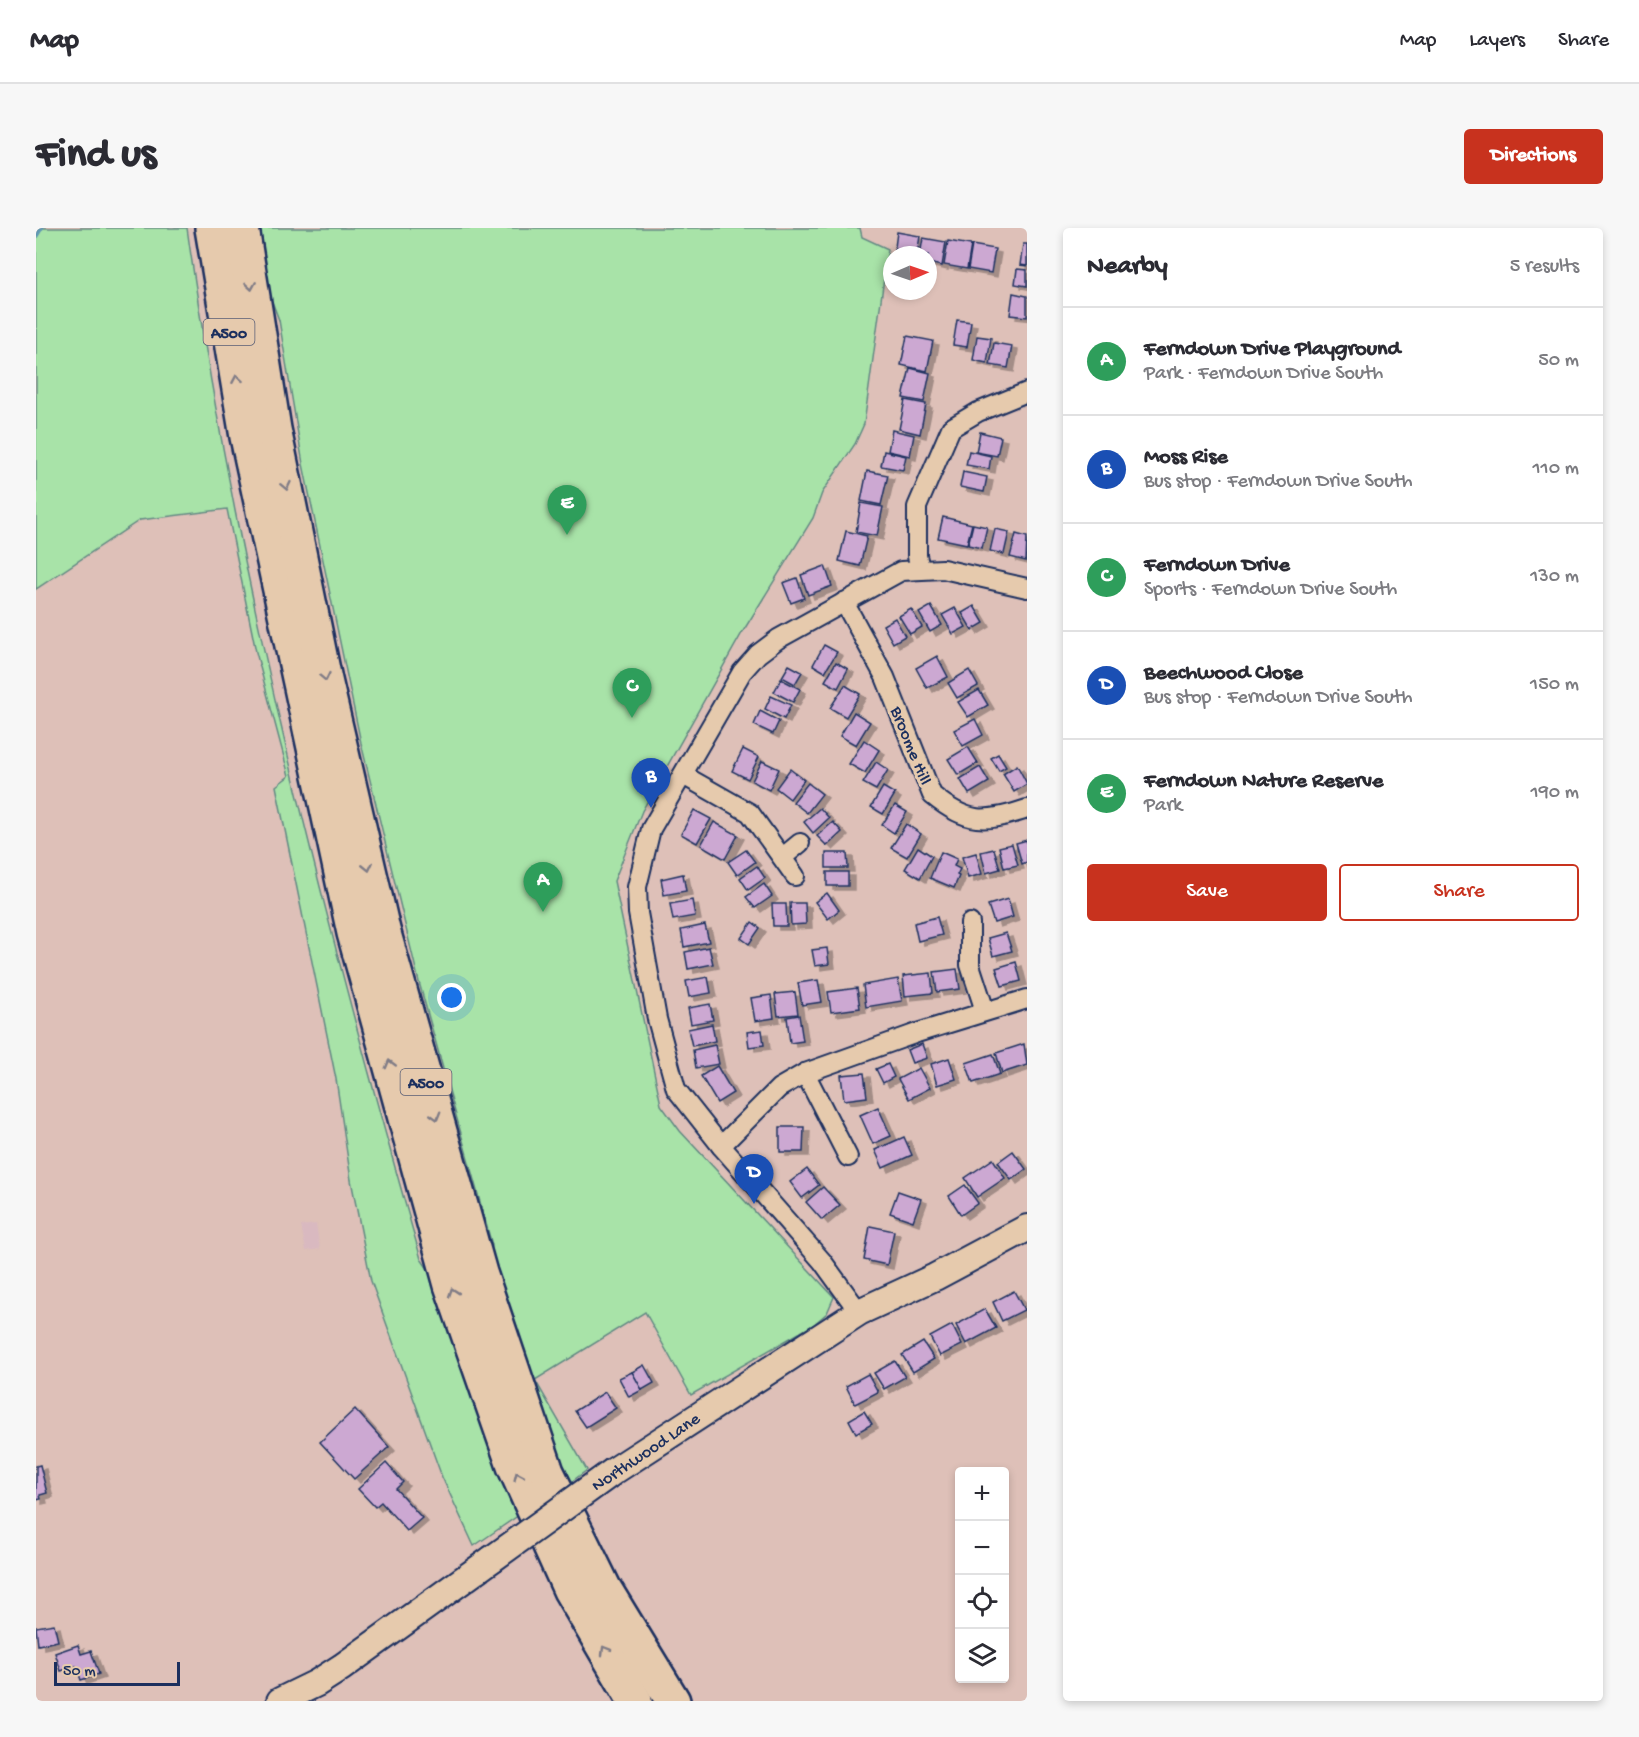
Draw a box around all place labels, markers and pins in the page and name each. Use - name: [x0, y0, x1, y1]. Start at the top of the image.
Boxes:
- pin: E: [548, 486, 586, 535]
- pin: C: [612, 668, 652, 718]
- pin: B: [632, 758, 670, 808]
- pin: A: [524, 862, 562, 912]
- pin: D: [734, 1154, 774, 1204]

